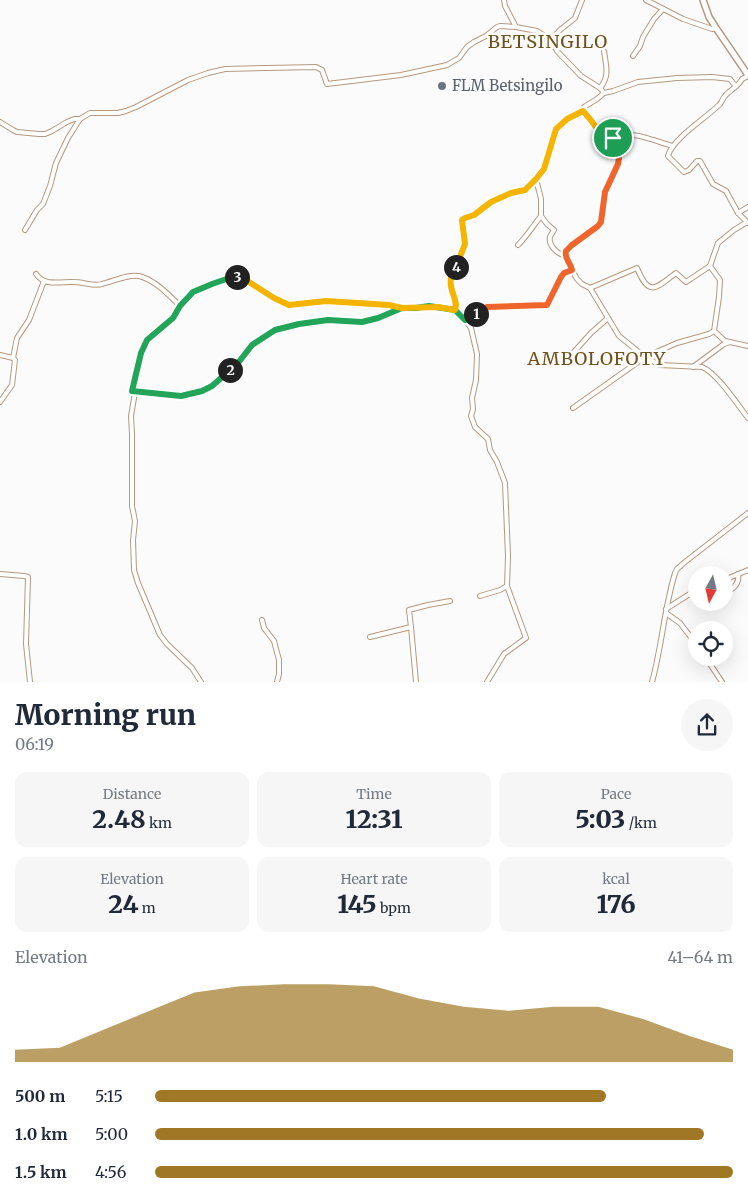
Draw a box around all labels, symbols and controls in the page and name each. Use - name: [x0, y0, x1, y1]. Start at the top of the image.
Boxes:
- district label: BETSINGILO: [488, 30, 608, 53]
- place label: FLM Betsingilo: [452, 76, 563, 95]
- marker: FLM Betsingilo: [436, 80, 448, 92]
- pin: [592, 117, 634, 159]
- icon: arrive: [599, 124, 627, 152]
- pin: 4: [444, 254, 468, 280]
- text: 4: [452, 258, 461, 276]
- pin: 3: [224, 264, 250, 290]
- text: 3: [233, 268, 242, 286]
- pin: 1: [464, 302, 488, 326]
- text: 1: [473, 305, 480, 323]
- district label: AMBOLOFOTY: [527, 347, 666, 370]
- pin: 2: [218, 358, 242, 382]
- text: 2: [226, 361, 235, 379]
- north arrow: [688, 566, 732, 611]
- map controls: [688, 566, 733, 666]
- button: locate: [688, 621, 733, 666]
- text: Morning run: [15, 697, 196, 733]
- button: share: [681, 699, 733, 751]
- text: 06:19: [15, 734, 54, 754]
- text: Distance: [103, 785, 161, 803]
- text: Time: [356, 785, 392, 803]
- text: Pace: [601, 785, 631, 803]
- text: 2.48: [92, 803, 146, 835]
- text: 12:31: [345, 803, 403, 835]
- text: 5:03: [575, 803, 625, 835]
- text: km: [146, 814, 172, 832]
- text: /km: [625, 814, 657, 832]
- text: Elevation: [100, 870, 164, 888]
- text: Heart rate: [341, 870, 408, 888]
- text: kcal: [602, 870, 630, 888]
- text: 24: [108, 888, 139, 920]
- text: 145: [337, 888, 377, 920]
- text: 176: [596, 888, 636, 920]
- text: m: [139, 899, 156, 917]
- text: bpm: [377, 899, 411, 917]
- text: Elevation: [15, 947, 88, 967]
- text: 41–64 m: [667, 947, 733, 967]
- text: 500 m: [15, 1086, 65, 1106]
- text: 5:15: [95, 1086, 123, 1106]
- text: 1.0 km: [15, 1124, 68, 1144]
- text: 5:00: [95, 1124, 128, 1144]
- text: 1.5 km: [15, 1162, 67, 1182]
- text: 4:56: [95, 1162, 126, 1182]

